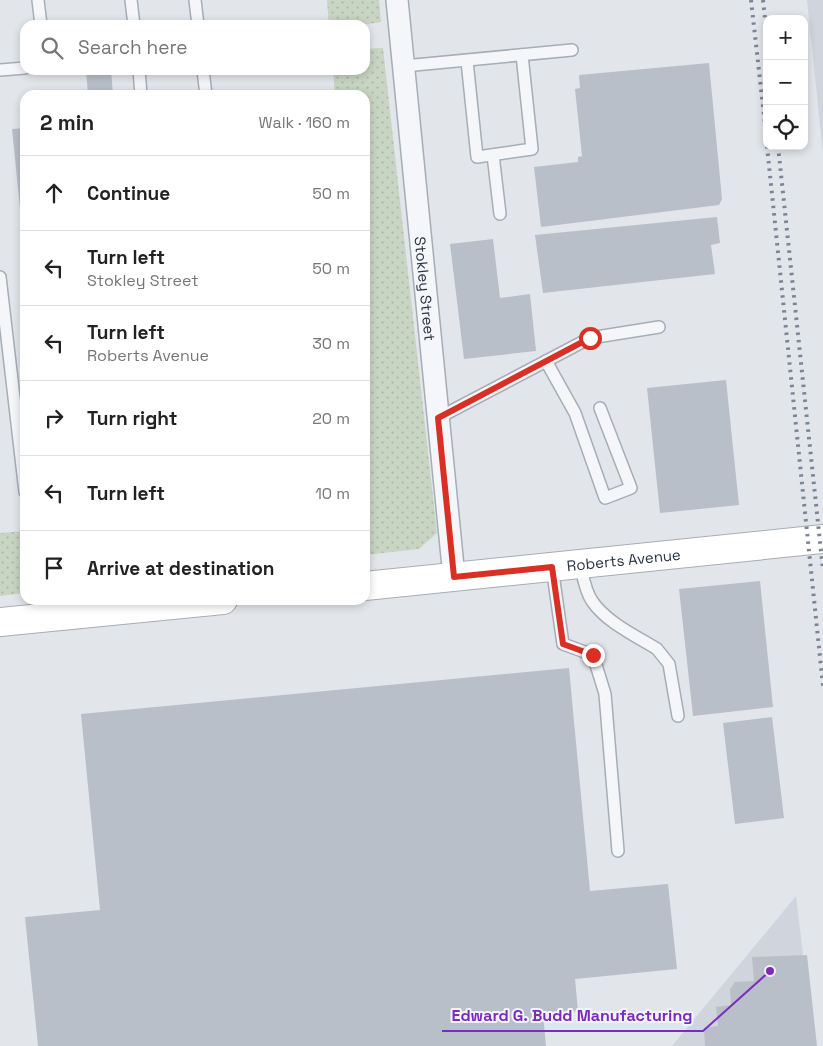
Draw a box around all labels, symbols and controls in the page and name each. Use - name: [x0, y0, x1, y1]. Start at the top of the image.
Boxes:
- map controls: [763, 15, 808, 150]
- button: +: [763, 15, 808, 60]
- search box: [20, 20, 370, 75]
- icon: search: [38, 34, 66, 62]
- text: Search here: [78, 35, 188, 60]
- button: −: [763, 60, 808, 105]
- button: locate: [763, 105, 808, 150]
- text: 2 min: [40, 109, 94, 136]
- text: Walk · 160 m: [259, 112, 350, 133]
- icon: ahead: [40, 179, 68, 207]
- text: Continue: [87, 181, 170, 206]
- text: 50 m: [312, 183, 350, 204]
- street label: Stokley Street: [411, 236, 440, 342]
- text: Turn left: [87, 245, 165, 270]
- icon: left: [40, 254, 68, 282]
- text: 50 m: [312, 258, 350, 279]
- text: Stokley Street: [87, 270, 199, 291]
- text: Turn left: [87, 320, 165, 345]
- route start: [579, 327, 602, 350]
- icon: left: [40, 329, 68, 357]
- text: 30 m: [312, 333, 350, 354]
- text: Roberts Avenue: [87, 345, 209, 366]
- icon: right: [40, 404, 68, 432]
- text: Turn right: [87, 406, 177, 431]
- text: 20 m: [312, 408, 350, 429]
- icon: left: [40, 479, 68, 507]
- text: Turn left: [87, 481, 165, 506]
- text: 10 m: [315, 483, 350, 504]
- street label: Roberts Avenue: [566, 544, 682, 575]
- icon: arrive: [40, 554, 68, 582]
- text: Arrive at destination: [87, 556, 275, 581]
- route end: [582, 644, 605, 667]
- callout: Edward G. Budd Manufacturing: [442, 1000, 703, 1031]
- text: Edward G. Budd Manufacturing: [452, 1005, 692, 1026]

